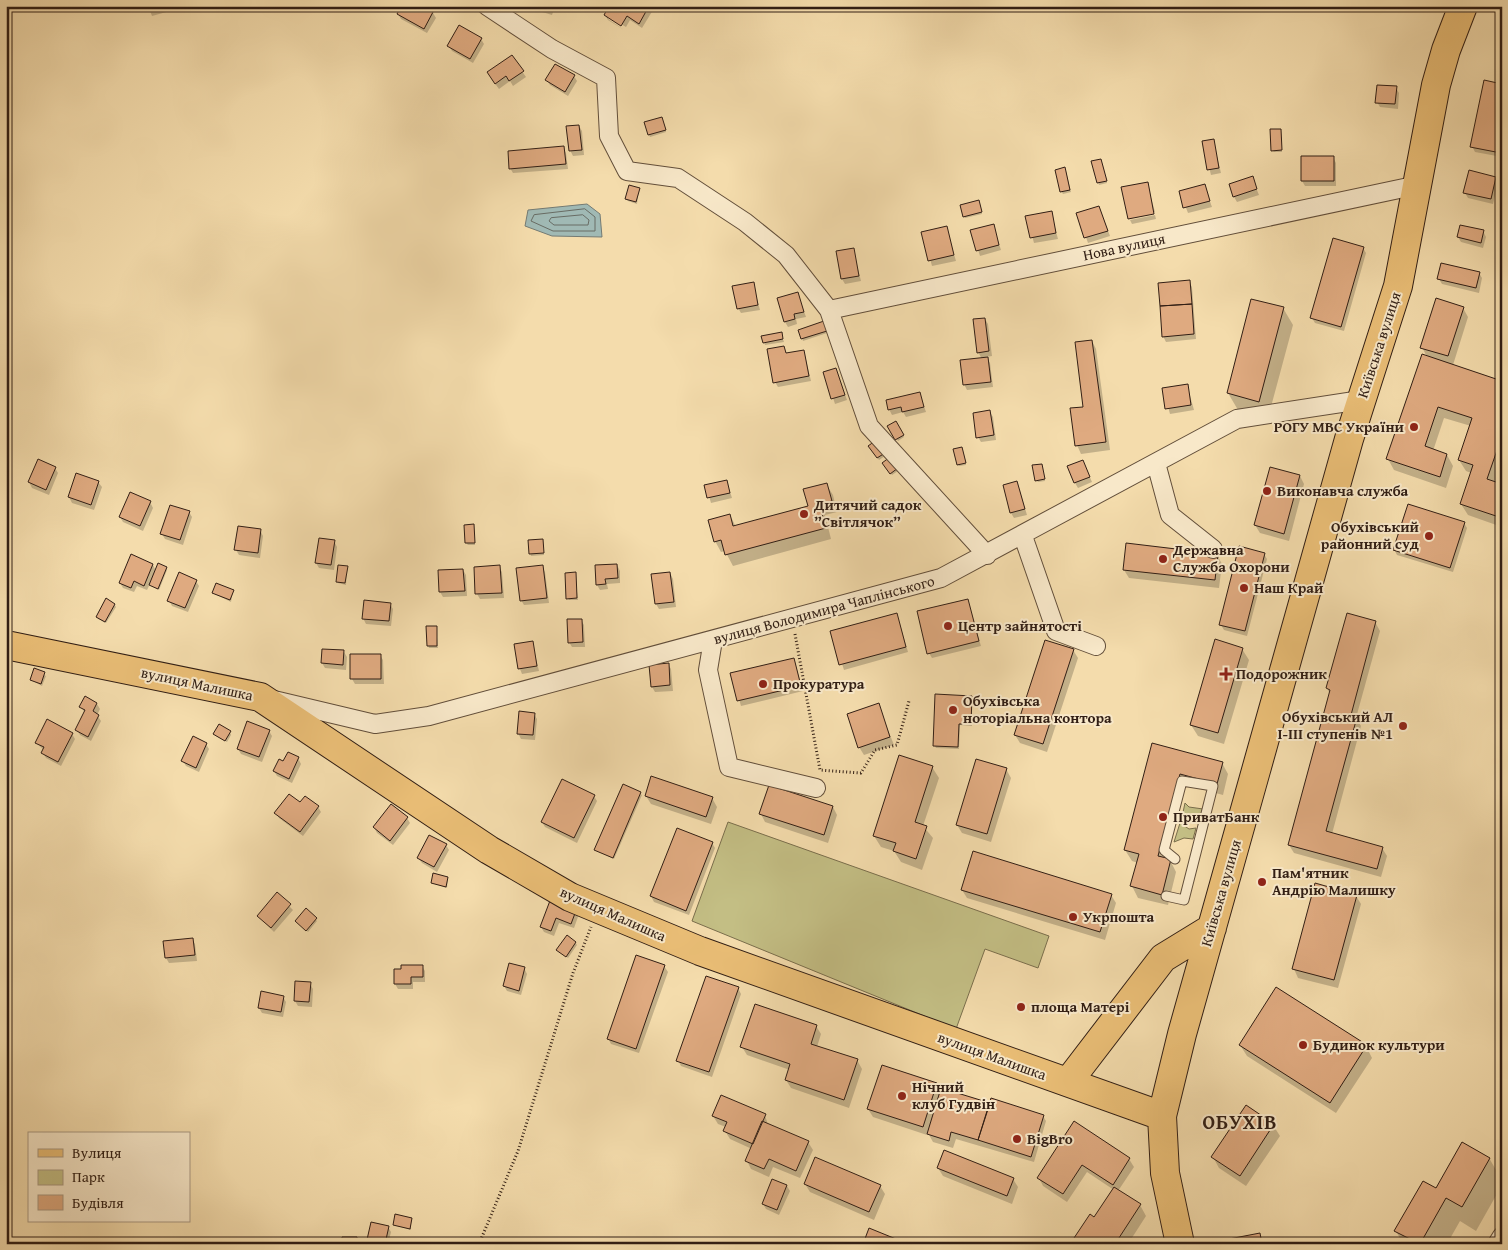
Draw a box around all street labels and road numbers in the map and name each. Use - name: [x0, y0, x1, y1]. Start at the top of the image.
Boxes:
- street label: Нова вулиця: [1081, 227, 1167, 265]
- street label: Київська вулиця: [1351, 289, 1406, 401]
- street label: вулиця Володимира Чаплінського: [711, 570, 937, 649]
- street label: вулиця Малишка: [139, 661, 256, 706]
- street label: Київська вулиця: [1195, 837, 1246, 949]
- street label: вулиця Малишка: [557, 881, 670, 947]
- street label: вулиця Малишка: [935, 1026, 1050, 1085]

